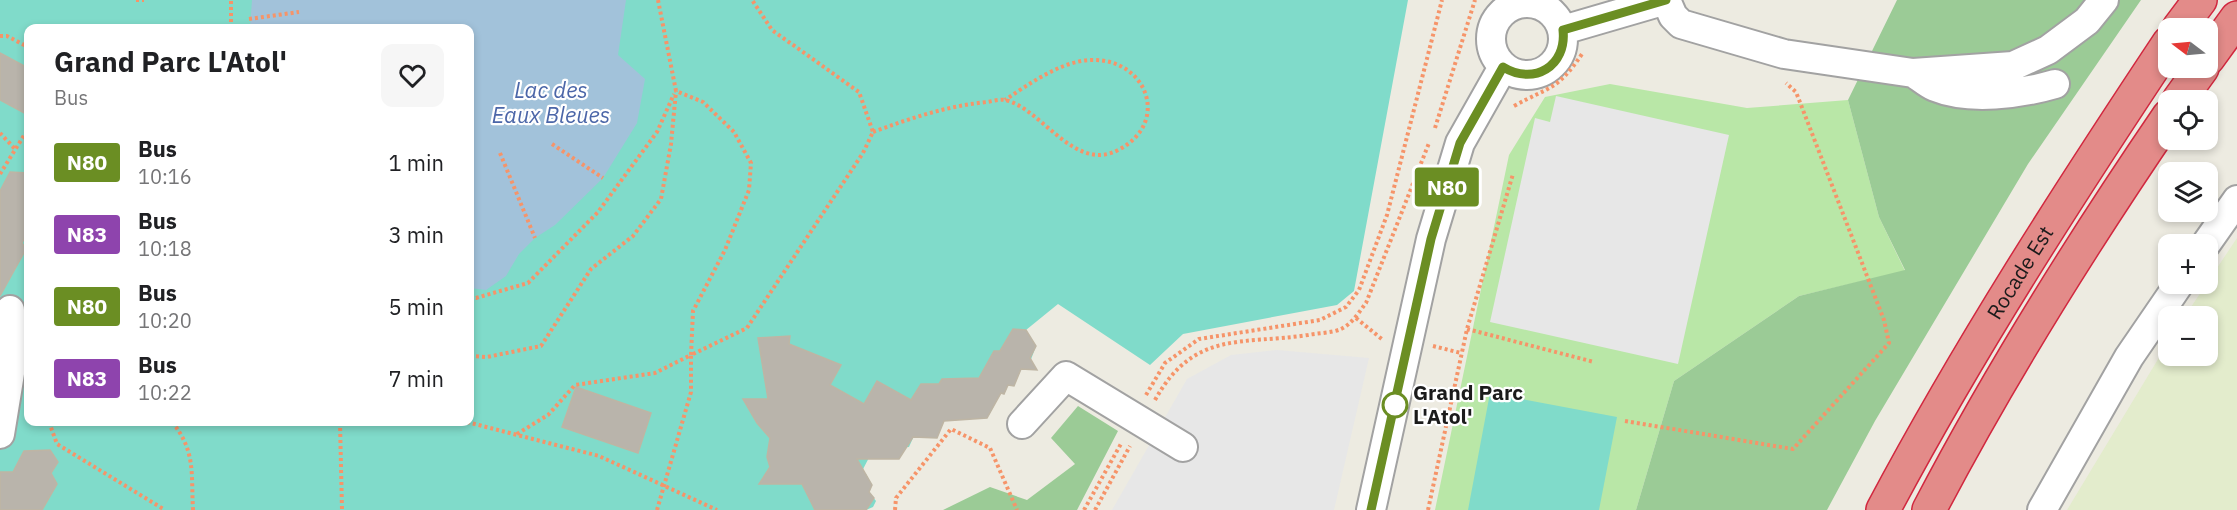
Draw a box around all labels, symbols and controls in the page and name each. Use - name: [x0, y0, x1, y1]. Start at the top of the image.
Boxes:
- north arrow: [2158, 18, 2218, 78]
- map controls: [2158, 18, 2218, 366]
- text: Grand Parc L'Atol': [54, 43, 287, 80]
- button: heart: [381, 44, 444, 107]
- water label: Lac des Eaux Bleues: [492, 75, 610, 129]
- text: Bus: [54, 84, 88, 111]
- button: locate: [2158, 90, 2218, 150]
- text: Bus: [138, 134, 177, 163]
- text: N80: [67, 148, 107, 176]
- text: 1 min: [388, 148, 444, 177]
- button: layers: [2158, 162, 2218, 222]
- text: 10:16: [138, 163, 192, 190]
- line badge: N80: [1412, 168, 1482, 207]
- text: N80: [1427, 173, 1467, 201]
- text: Bus: [138, 206, 177, 235]
- text: N83: [67, 220, 107, 248]
- text: 3 min: [388, 220, 444, 249]
- street label: Rocade Est: [1980, 220, 2059, 324]
- button: +: [2158, 234, 2218, 294]
- text: 10:18: [138, 235, 192, 262]
- text: Bus: [138, 278, 177, 307]
- text: N80: [67, 292, 107, 320]
- text: 5 min: [388, 292, 444, 321]
- button: −: [2158, 306, 2218, 366]
- text: 10:20: [138, 307, 192, 334]
- text: Bus: [138, 350, 177, 379]
- text: N83: [67, 364, 107, 392]
- text: 7 min: [388, 364, 444, 393]
- place label: Grand Parc L'Atol': [1413, 378, 1523, 430]
- text: 10:22: [138, 379, 192, 406]
- marker: Grand Parc L'Atol': [1382, 392, 1408, 418]

